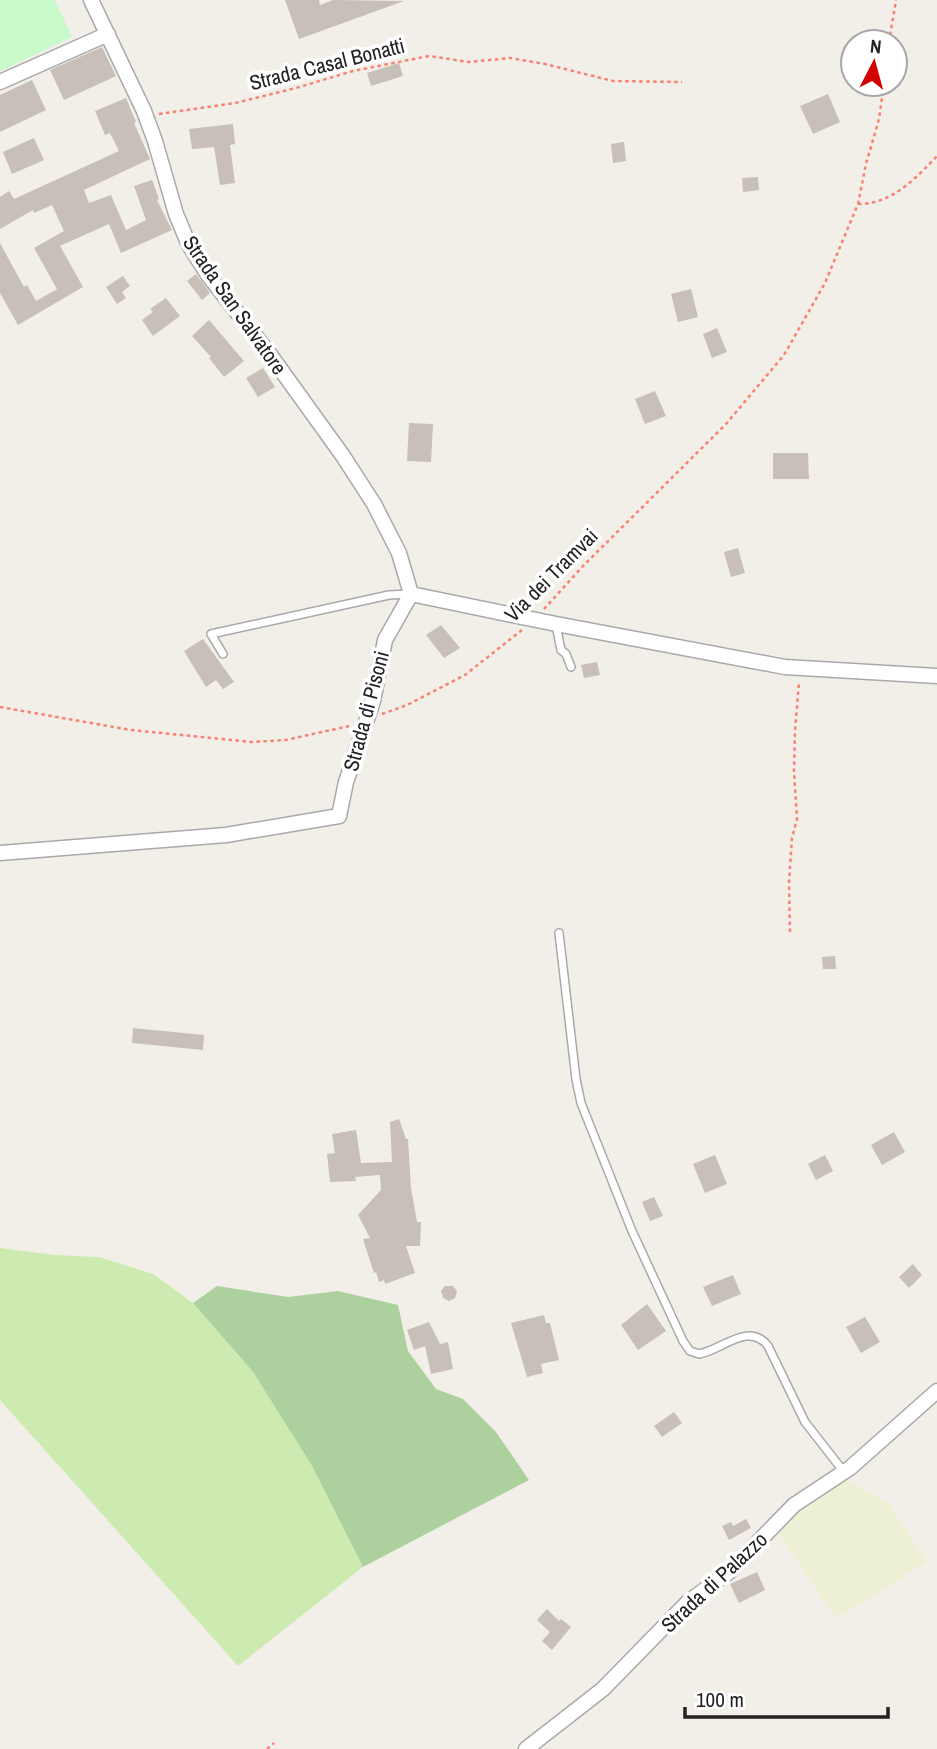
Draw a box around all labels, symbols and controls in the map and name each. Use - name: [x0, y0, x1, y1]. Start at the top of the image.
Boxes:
- north arrow: [839, 28, 909, 98]
- street label: Strada Casal Bonatti: [246, 31, 408, 97]
- text: N: [869, 33, 883, 60]
- street label: Strada San Salvatore: [176, 230, 294, 380]
- street label: Via dei Tramvai: [498, 522, 604, 628]
- street label: Strada di Pisoni: [336, 648, 396, 774]
- street label: Strada di Palazzo: [654, 1525, 774, 1639]
- scale bar: [685, 1676, 888, 1720]
- text: 100 m: [696, 1685, 744, 1714]

